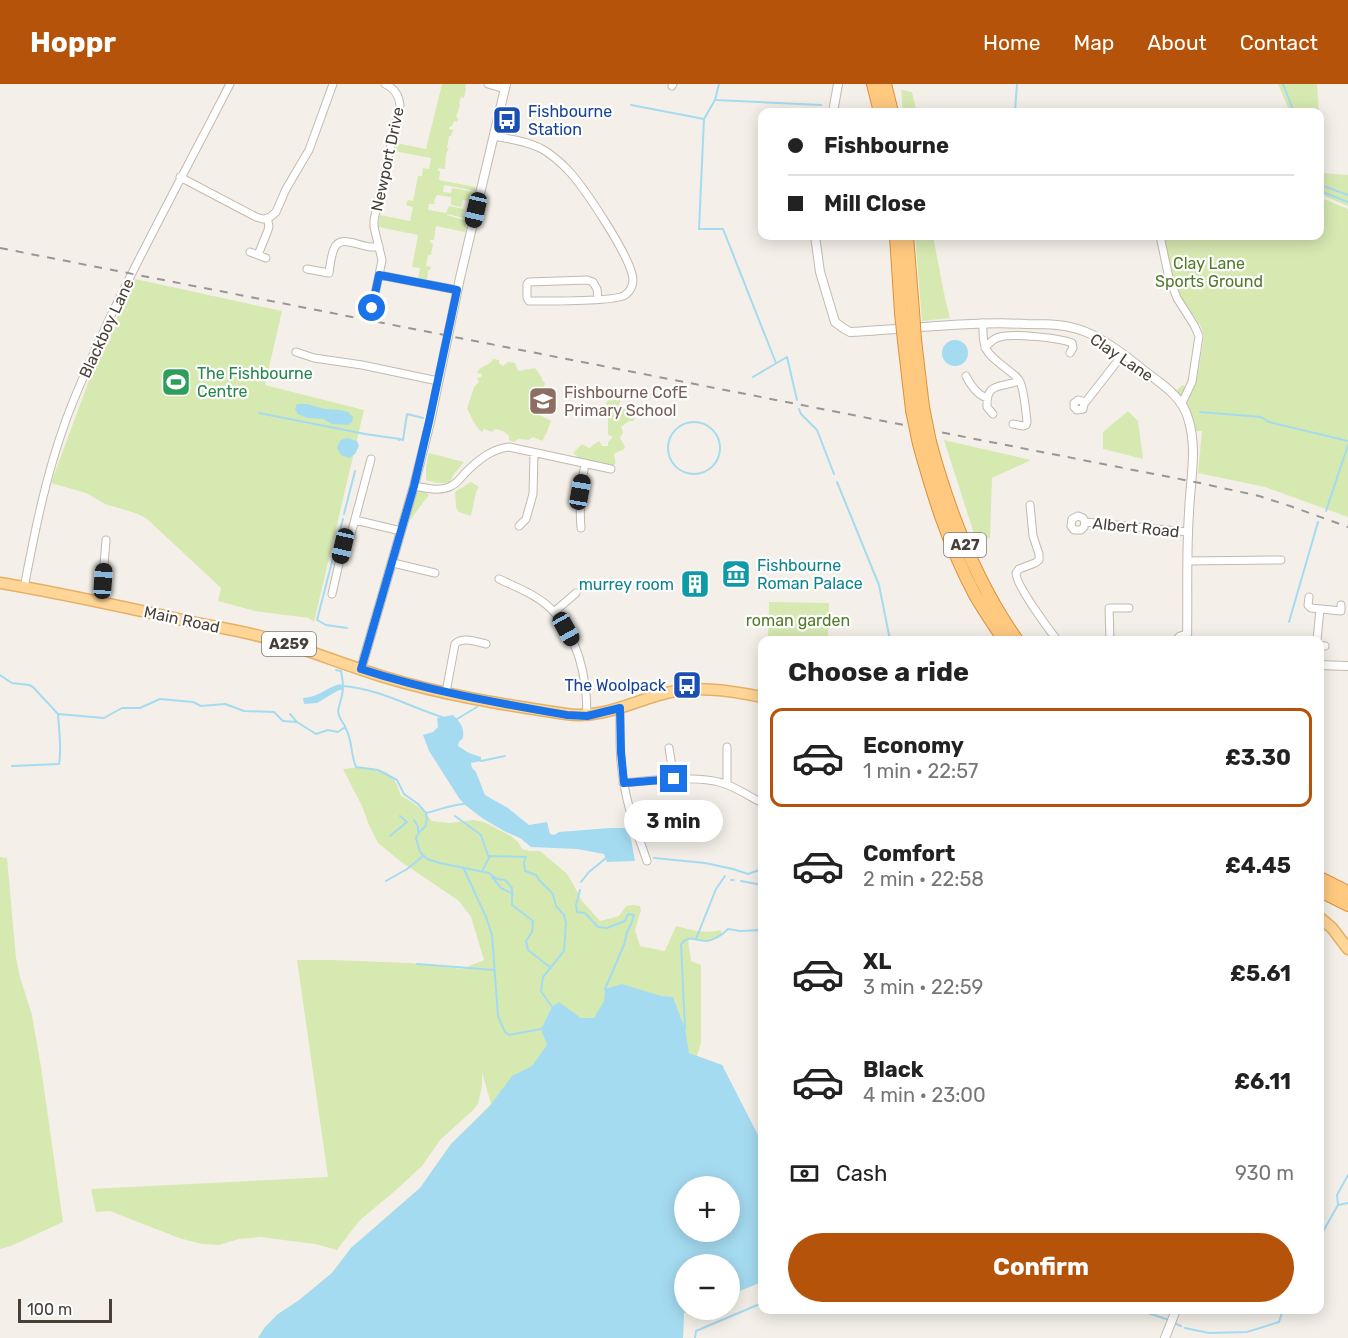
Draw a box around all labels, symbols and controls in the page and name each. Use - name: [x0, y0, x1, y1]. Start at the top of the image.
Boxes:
- text: Hoppr: [30, 26, 116, 59]
- text: Home: [983, 30, 1040, 55]
- text: Map: [1073, 30, 1114, 55]
- text: About: [1147, 30, 1207, 55]
- text: Contact: [1240, 30, 1318, 55]
- place label: Fishbourne Station: [528, 102, 612, 139]
- bus stop icon: Fishbourne Station: [491, 104, 523, 136]
- street label: Newport Drive: [367, 105, 408, 213]
- text: Fishbourne: [824, 132, 949, 159]
- car: [463, 190, 489, 230]
- text: Mill Close: [824, 190, 926, 217]
- park label: Clay Lane Sports Ground: [1155, 254, 1263, 291]
- street label: Blackboy Lane: [75, 275, 138, 381]
- route start: [358, 294, 385, 321]
- street label: Clay Lane: [1087, 329, 1157, 385]
- place label: The Fishbourne Centre: [197, 364, 313, 401]
- sports icon: The Fishbourne Centre: [160, 366, 192, 398]
- place label: Fishbourne CofE Primary School: [564, 383, 688, 420]
- school or university icon: Fishbourne CofE Primary School: [527, 385, 559, 417]
- car: [568, 473, 592, 511]
- street label: Albert Road: [1092, 513, 1180, 542]
- car: [330, 526, 356, 566]
- road number: A27: [944, 533, 986, 557]
- place label: Fishbourne Roman Palace: [757, 556, 863, 593]
- museum icon: Fishbourne Roman Palace: [720, 558, 752, 590]
- car: [93, 562, 113, 600]
- building icon: murrey room: [679, 568, 711, 600]
- place label: murrey room: [579, 575, 674, 594]
- street label: Main Road: [142, 602, 222, 637]
- car: [549, 609, 583, 649]
- park label: roman garden: [746, 611, 850, 630]
- road number: A259: [262, 632, 316, 656]
- text: Choose a ride: [788, 656, 969, 688]
- bus stop icon: The Woolpack: [671, 669, 703, 701]
- place label: The Woolpack: [564, 676, 667, 695]
- icon: car: [791, 731, 845, 785]
- text: Economy: [863, 732, 964, 759]
- text: £3.30: [1225, 744, 1291, 771]
- text: 1 min · 22:57: [863, 759, 978, 783]
- route end: [660, 765, 687, 792]
- callout: 3 min: [624, 800, 724, 842]
- text: 3 min: [646, 809, 701, 833]
- icon: car: [791, 839, 845, 893]
- text: Comfort: [863, 840, 955, 867]
- text: £4.45: [1225, 852, 1291, 879]
- text: 2 min · 22:58: [863, 867, 984, 891]
- icon: car: [791, 947, 845, 1001]
- text: XL: [863, 948, 891, 975]
- text: £5.61: [1230, 960, 1291, 987]
- text: 3 min · 22:59: [863, 975, 983, 999]
- icon: car: [791, 1055, 845, 1109]
- text: Black: [863, 1056, 924, 1083]
- text: £6.11: [1234, 1068, 1291, 1095]
- text: 4 min · 23:00: [863, 1083, 986, 1107]
- icon: cash: [788, 1157, 821, 1190]
- text: Cash: [836, 1160, 887, 1187]
- text: 930 m: [1235, 1161, 1294, 1185]
- map controls: [674, 1176, 740, 1320]
- button: +: [674, 1176, 740, 1242]
- button: Confirm: [788, 1233, 1294, 1302]
- button: −: [674, 1254, 740, 1320]
- scale bar: [18, 1296, 112, 1324]
- text: 100 m: [27, 1300, 72, 1319]

